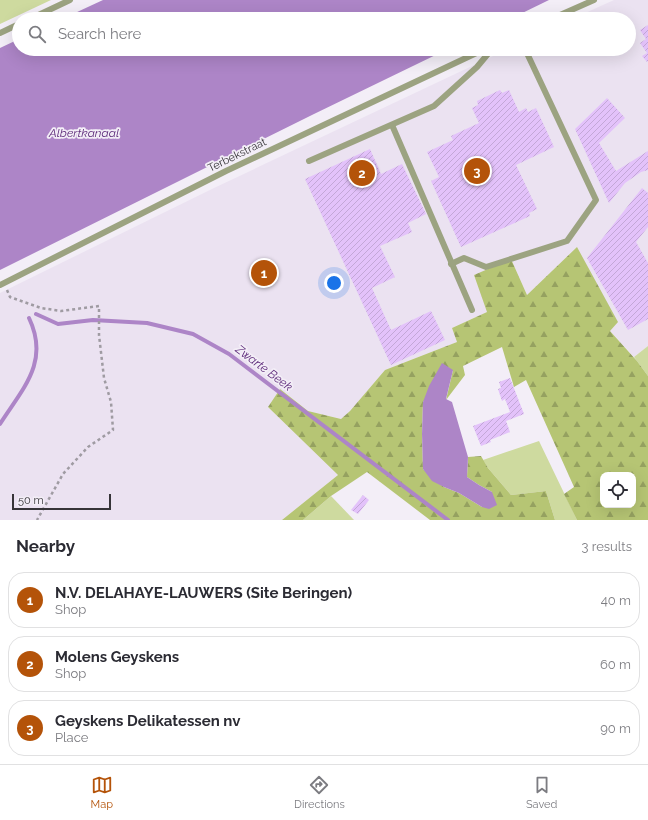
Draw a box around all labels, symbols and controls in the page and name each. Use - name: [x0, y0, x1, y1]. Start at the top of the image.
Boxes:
- search box: [12, 12, 636, 56]
- icon: search: [26, 23, 48, 45]
- text: Search here: [58, 25, 141, 43]
- water label: Albertkanaal: [48, 126, 119, 140]
- street label: Terbekstraat: [206, 135, 269, 175]
- pin: 3: [464, 156, 490, 186]
- pin: 2: [349, 158, 375, 188]
- pin: 1: [251, 258, 277, 288]
- your location: [324, 273, 344, 293]
- water label: Zwarte Beek: [232, 341, 296, 394]
- map controls: [600, 472, 636, 508]
- button: locate: [600, 472, 636, 508]
- scale bar: [12, 492, 111, 511]
- text: 50 m: [18, 494, 44, 507]
- text: Nearby: [16, 536, 75, 556]
- text: 3 results: [582, 539, 632, 554]
- text: N.V. DELAHAYE-LAUWERS (Site Beringen): [55, 584, 352, 602]
- text: 1: [27, 593, 33, 608]
- text: 40 m: [601, 593, 631, 608]
- text: Shop: [55, 602, 86, 617]
- text: Molens Geyskens: [55, 648, 179, 666]
- text: 2: [26, 657, 34, 672]
- text: 60 m: [600, 657, 631, 672]
- text: Shop: [55, 666, 86, 681]
- text: Geyskens Delikatessen nv: [55, 712, 241, 730]
- text: 3: [26, 721, 34, 736]
- text: 90 m: [600, 721, 631, 736]
- text: Place: [55, 730, 88, 745]
- tab: Map: [91, 774, 113, 811]
- tab: Directions: [294, 774, 345, 811]
- tab: Saved: [526, 774, 557, 811]

